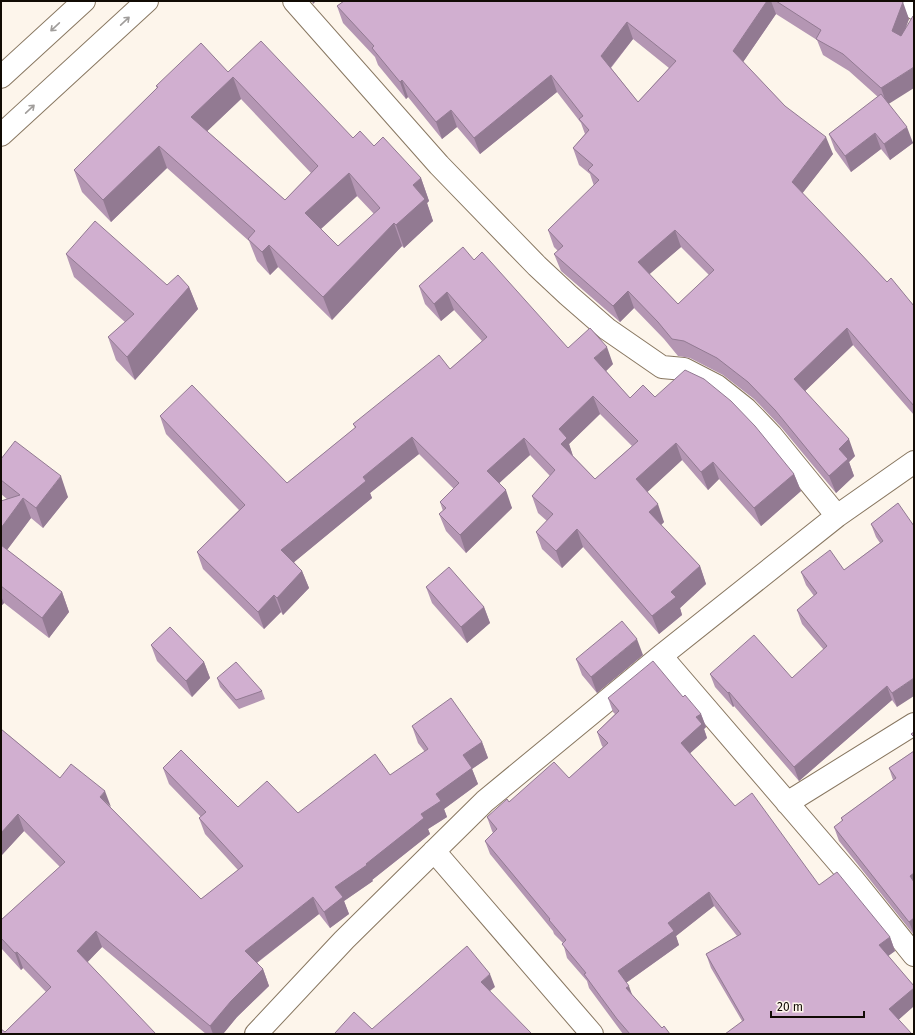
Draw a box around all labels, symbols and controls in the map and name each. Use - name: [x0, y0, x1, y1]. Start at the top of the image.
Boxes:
- one-way arrow: [120, 16, 130, 26]
- one-way arrow: [50, 23, 60, 32]
- one-way arrow: [25, 104, 35, 114]
- scale bar: [771, 993, 864, 1019]
- text: 20 m: [777, 1000, 803, 1014]

